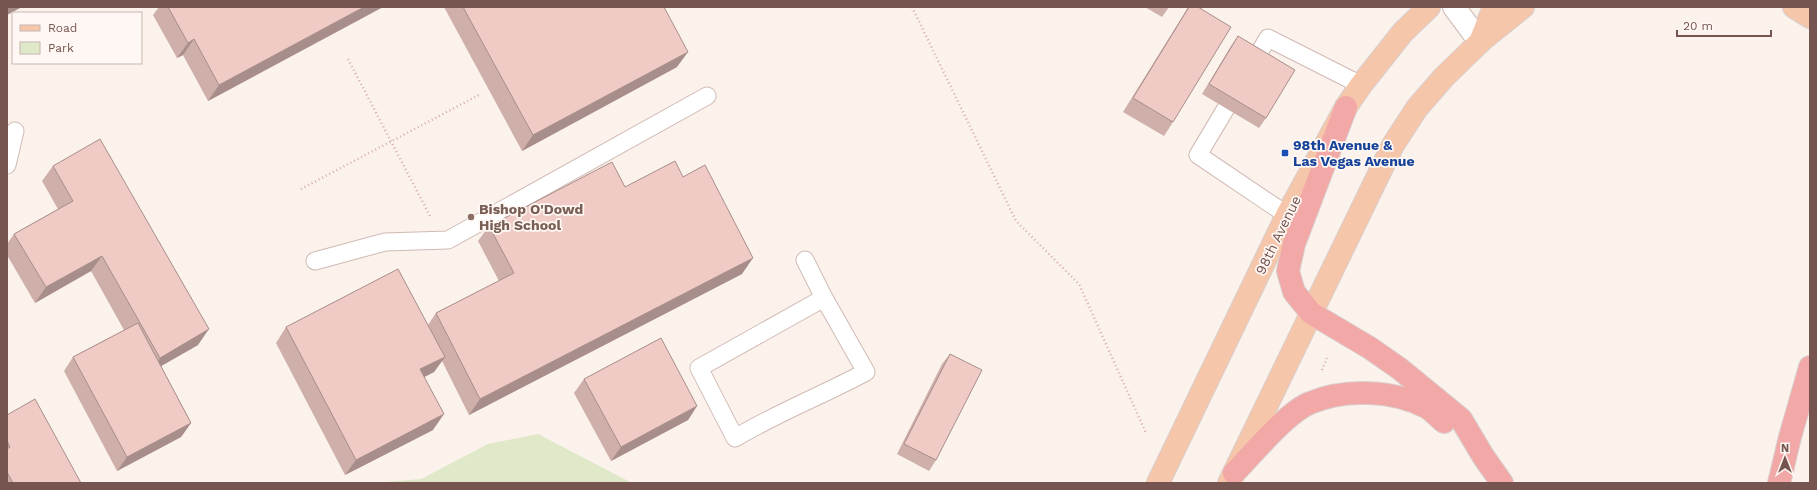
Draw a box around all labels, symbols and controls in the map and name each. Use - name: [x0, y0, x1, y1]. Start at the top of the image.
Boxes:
- legend: [12, 12, 142, 64]
- scale bar: [1677, 12, 1771, 38]
- text: 20 m: [1683, 19, 1713, 33]
- text: Road: [48, 21, 77, 35]
- text: Park: [48, 41, 74, 55]
- place label: 98th Avenue & Las Vegas Avenue: [1293, 137, 1415, 169]
- marker: 98th Avenue & Las Vegas Avenue: [1280, 148, 1290, 158]
- street label: 98th Avenue: [1252, 193, 1304, 277]
- place label: Bishop O'Dowd High School: [479, 201, 583, 233]
- marker: Bishop O'Dowd High School: [466, 212, 476, 222]
- north arrow: [1765, 438, 1805, 478]
- text: N: [1781, 442, 1789, 455]

